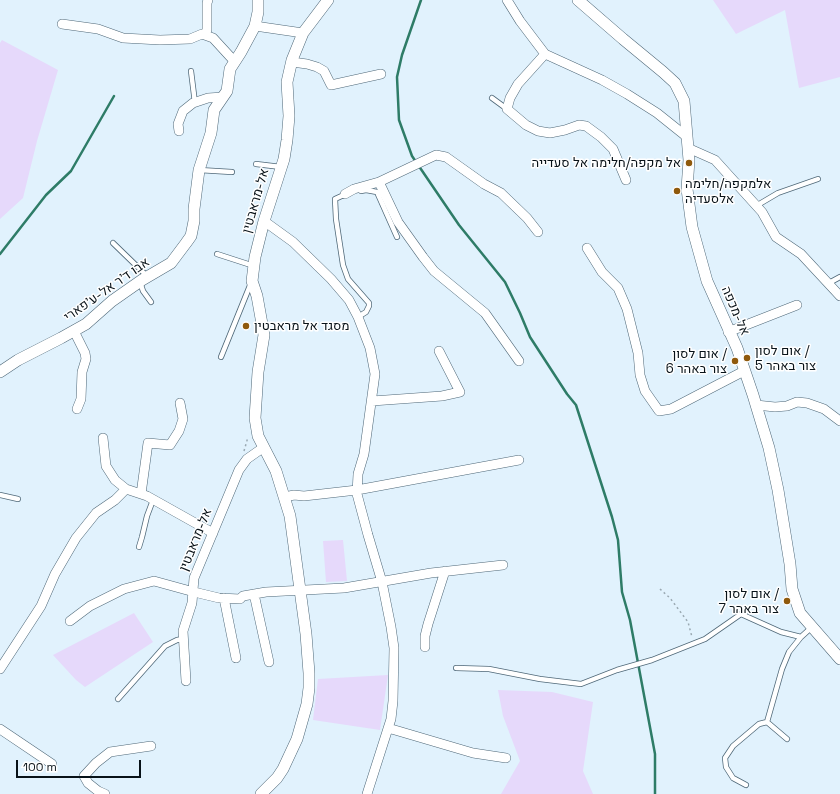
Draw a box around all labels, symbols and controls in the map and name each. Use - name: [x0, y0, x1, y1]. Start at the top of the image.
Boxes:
- place label: אל מקפה/חלימה אל סעדייה: [532, 155, 681, 171]
- marker: אל מקפה/חלימה אל סעדייה: [684, 158, 694, 168]
- street label: אל-מראבטין: [239, 167, 273, 235]
- place label: אלמקפה/חלימה אלסעדיה: [685, 176, 771, 207]
- marker: אלמקפה/חלימה אלסעדיה: [672, 186, 682, 196]
- street label: אבו ד'ר אל-ע'פארי: [61, 255, 153, 325]
- street label: אל-מכפה: [718, 284, 752, 338]
- place label: מסגד אל מראבטין: [254, 318, 350, 334]
- marker: מסגד אל מראבטין: [241, 321, 251, 331]
- place label: אום לסון / צור באהר 5: [755, 343, 816, 374]
- place label: אום לסון / צור באהר 6: [666, 346, 727, 377]
- marker: אום לסון / צור באהר 5: [742, 353, 752, 363]
- marker: אום לסון / צור באהר 6: [730, 356, 740, 366]
- street label: אל-מראבטין: [176, 506, 216, 574]
- place label: אום לסון / צור באהר 7: [718, 586, 779, 617]
- marker: אום לסון / צור באהר 7: [782, 596, 792, 606]
- scale bar: [18, 752, 143, 778]
- text: 100 m: [23, 759, 57, 775]

